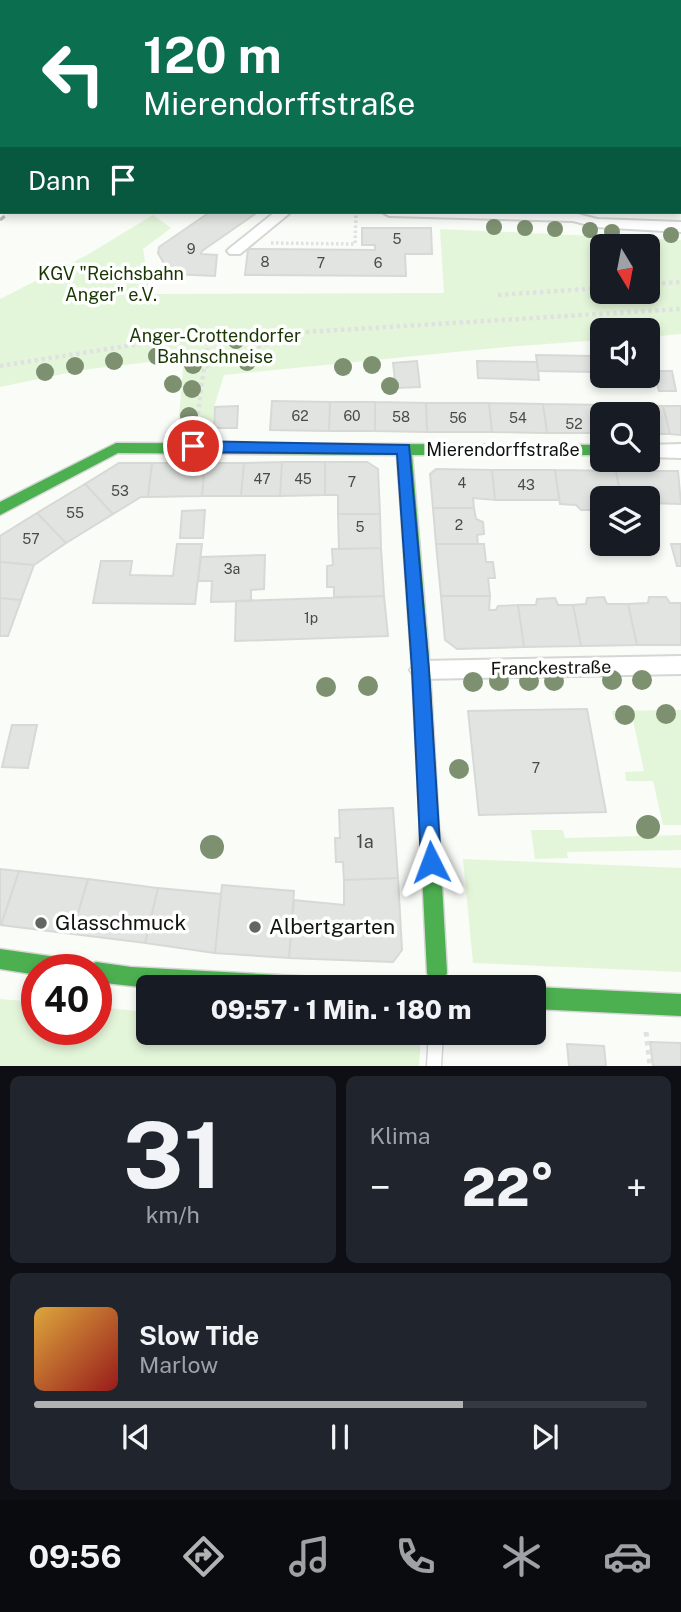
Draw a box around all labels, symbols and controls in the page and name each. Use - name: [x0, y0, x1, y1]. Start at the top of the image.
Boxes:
- text: 120 m: [143, 26, 282, 84]
- icon: left: [28, 28, 119, 119]
- text: Mierendorffstraße: [143, 85, 415, 122]
- icon: arrive: [104, 161, 142, 199]
- text: Dann: [28, 165, 90, 196]
- house number: 5: [393, 231, 402, 247]
- north arrow: [590, 234, 660, 304]
- map controls: [590, 234, 660, 556]
- house number: 9: [187, 241, 196, 257]
- house number: 8: [260, 254, 270, 270]
- house number: 7: [317, 255, 325, 271]
- house number: 6: [374, 255, 383, 271]
- park label: KGV "Reichsbahn Anger" e.V.: [38, 263, 184, 305]
- button: sound: [590, 318, 660, 388]
- park label: Anger-Crottendorfer Bahnschneise: [129, 325, 301, 367]
- button: search: [590, 402, 660, 472]
- house number: 62: [291, 408, 309, 424]
- house number: 60: [343, 408, 361, 424]
- house number: 58: [392, 409, 410, 425]
- house number: 56: [449, 410, 467, 426]
- house number: 54: [509, 410, 527, 426]
- pin: [163, 416, 223, 476]
- house number: 52: [565, 416, 583, 432]
- icon: arrive: [174, 427, 212, 465]
- street label: Mierendorffstraße: [426, 439, 580, 460]
- house number: 47: [253, 471, 271, 487]
- house number: 45: [294, 471, 312, 487]
- house number: 7: [348, 474, 356, 490]
- house number: 4: [458, 475, 467, 491]
- house number: 43: [517, 477, 535, 493]
- house number: 53: [111, 483, 129, 499]
- button: layers: [590, 486, 660, 556]
- house number: 55: [66, 505, 84, 521]
- house number: 2: [455, 517, 463, 533]
- house number: 5: [356, 519, 365, 535]
- house number: 57: [22, 531, 40, 547]
- house number: 3a: [224, 561, 240, 577]
- house number: 1p: [304, 610, 318, 626]
- street label: Franckestraße: [491, 656, 611, 679]
- house number: 7: [532, 760, 540, 776]
- position arrow: [394, 825, 468, 899]
- house number: 1a: [356, 831, 374, 852]
- place label: Glasschmuck: [55, 910, 186, 935]
- place label: Albertgarten: [269, 914, 395, 939]
- marker: Glasschmuck: [33, 915, 49, 931]
- marker: Albertgarten: [247, 919, 263, 935]
- speed limit sign: 40: [21, 954, 112, 1045]
- text: 09:57 · 1 Min. · 180 m: [211, 994, 471, 1025]
- text: 31: [123, 1102, 222, 1208]
- text: Klima: [370, 1122, 430, 1149]
- text: 22°: [462, 1157, 555, 1218]
- text: −: [370, 1165, 391, 1210]
- text: +: [626, 1165, 647, 1210]
- text: km/h: [146, 1201, 200, 1228]
- text: Slow Tide: [139, 1320, 259, 1351]
- text: Marlow: [139, 1351, 218, 1378]
- icon: previous: [117, 1418, 155, 1456]
- icon: pause: [321, 1418, 359, 1456]
- icon: next: [526, 1418, 564, 1456]
- icon: directions: [179, 1532, 228, 1581]
- icon: music: [285, 1532, 334, 1581]
- icon: phone: [391, 1532, 440, 1581]
- icon: climate: [497, 1532, 546, 1581]
- icon: car: [603, 1532, 652, 1581]
- text: 09:56: [29, 1538, 122, 1575]

